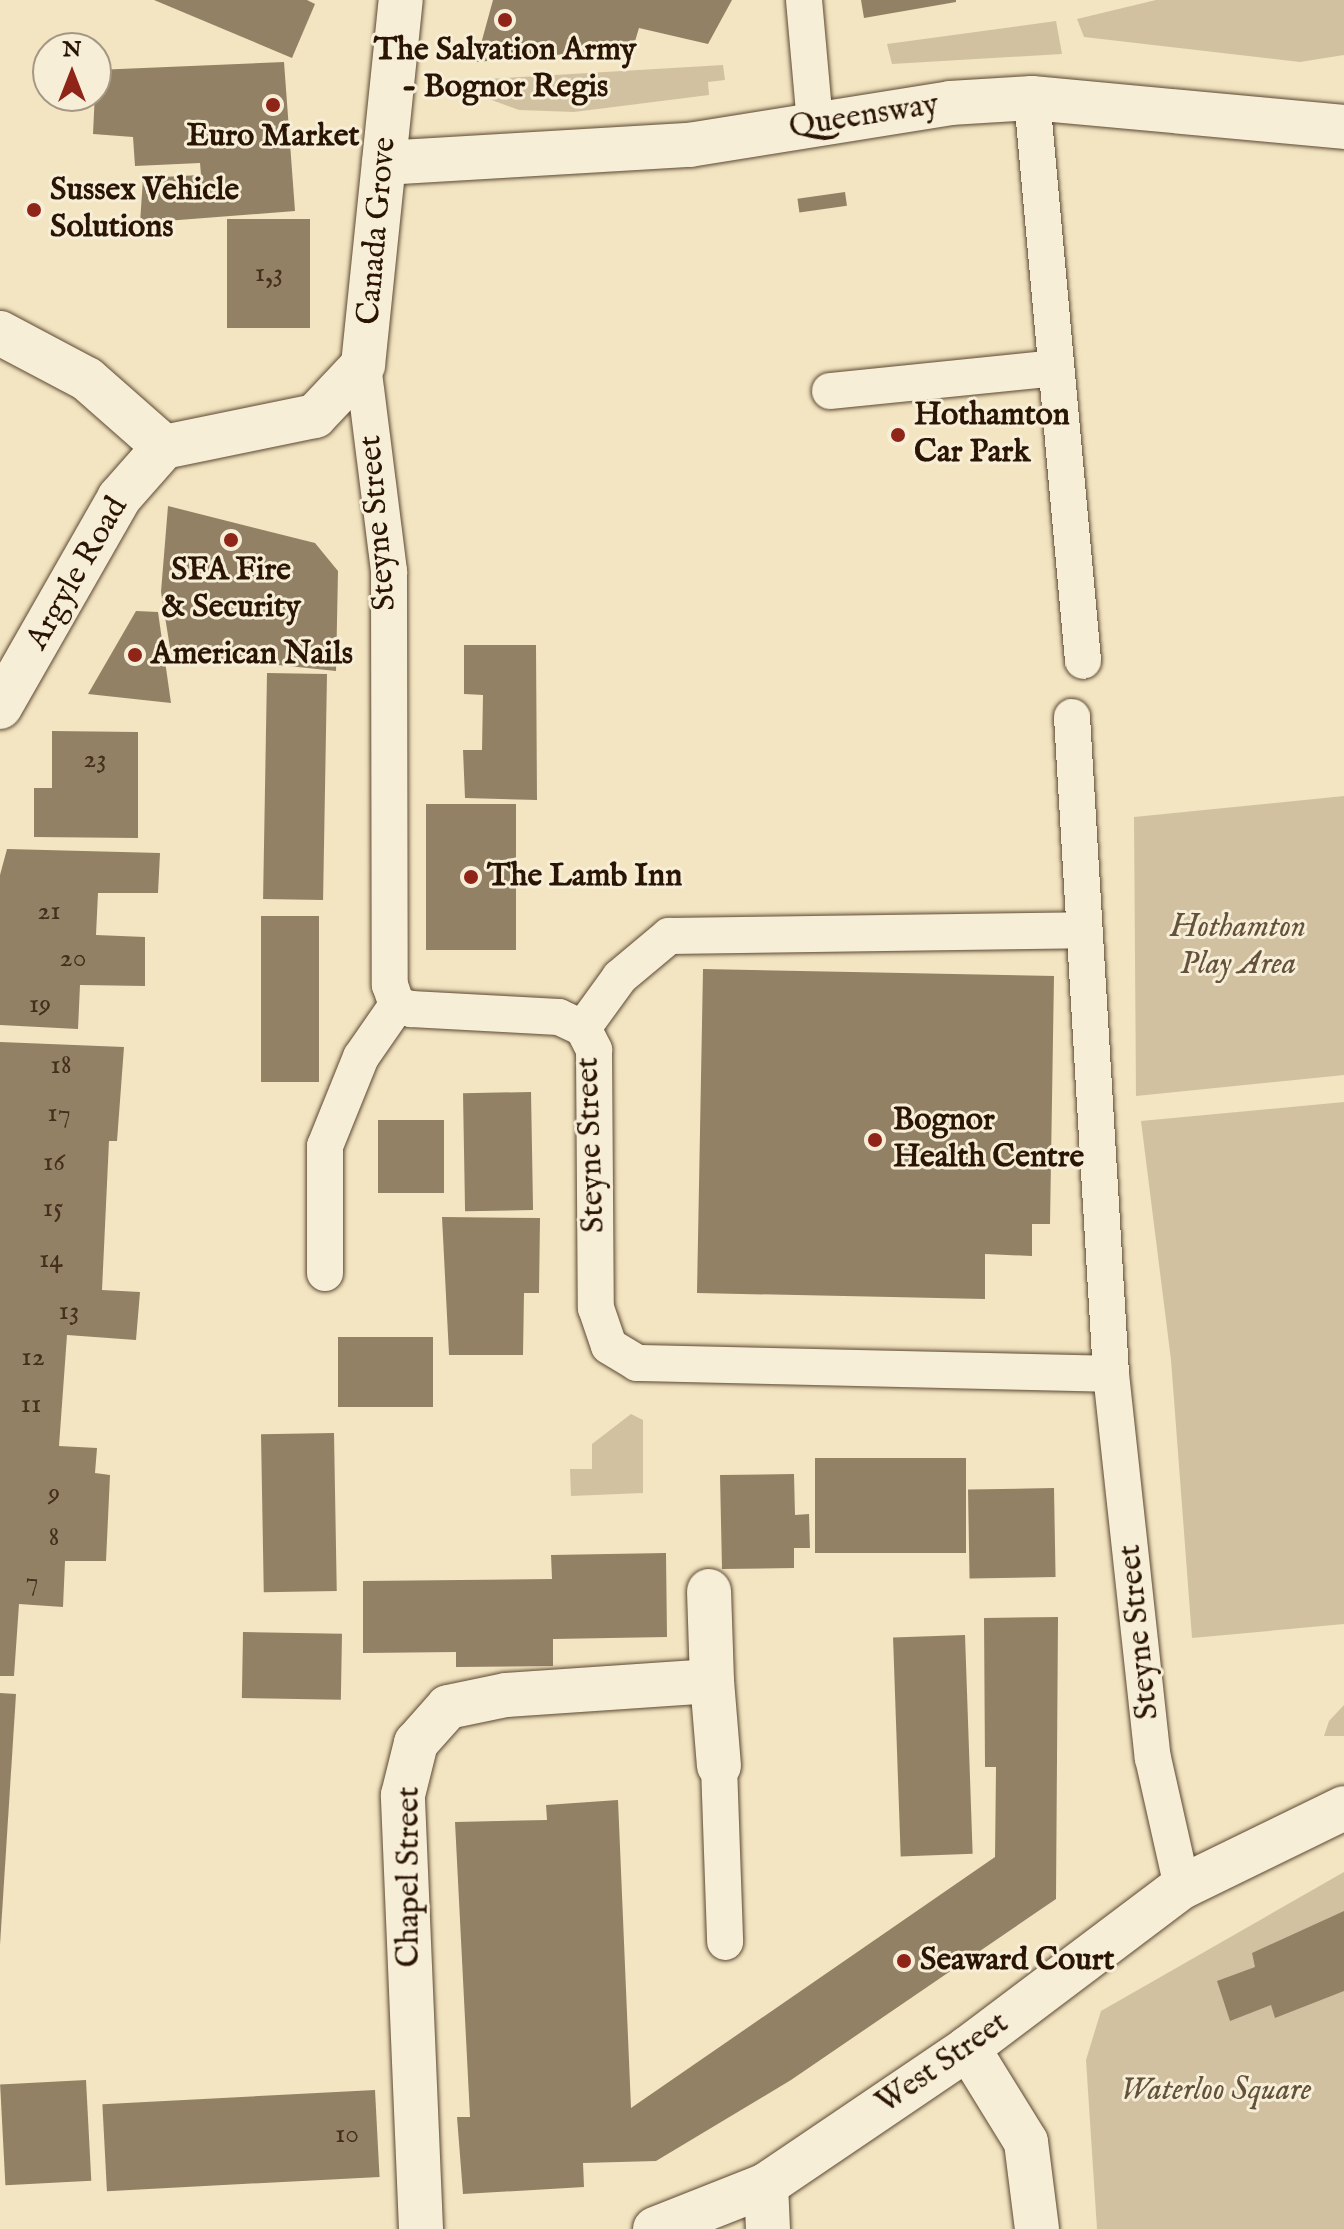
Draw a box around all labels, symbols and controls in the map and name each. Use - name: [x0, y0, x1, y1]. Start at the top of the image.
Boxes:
- marker: The Salvation Army - Bognor Regis: [496, 11, 514, 29]
- north arrow: [32, 32, 112, 112]
- place label: The Salvation Army - Bognor Regis: [374, 33, 636, 108]
- text: N: [62, 36, 82, 64]
- street label: Queensway: [787, 86, 941, 148]
- marker: Euro Market: [264, 96, 282, 114]
- place label: Euro Market: [187, 118, 359, 156]
- street label: Canada Grove: [351, 136, 405, 326]
- place label: Sussex Vehicle Solutions: [50, 173, 239, 248]
- marker: Sussex Vehicle Solutions: [25, 201, 43, 219]
- house number: 1,3: [255, 257, 283, 291]
- place label: Hothamton Car Park: [914, 398, 1070, 473]
- marker: Hothamton Car Park: [889, 426, 907, 444]
- street label: Steyne Street: [352, 434, 406, 612]
- street label: Argyle Road: [19, 491, 137, 657]
- marker: SFA Fire & Security: [222, 531, 240, 549]
- place label: SFA Fire & Security: [161, 553, 301, 628]
- place label: American Nails: [151, 636, 353, 674]
- marker: American Nails: [126, 646, 144, 664]
- house number: 23: [83, 743, 107, 777]
- place label: The Lamb Inn: [487, 858, 682, 896]
- marker: The Lamb Inn: [462, 868, 480, 886]
- house number: 21: [37, 895, 61, 929]
- park label: Hothamton Play Area: [1170, 910, 1306, 985]
- house number: 20: [60, 942, 86, 976]
- house number: 19: [29, 988, 51, 1022]
- house number: 18: [50, 1049, 72, 1083]
- street label: Steyne Street: [570, 1056, 614, 1234]
- house number: 17: [47, 1097, 71, 1131]
- place label: Bognor Health Centre: [893, 1103, 1084, 1178]
- marker: Bognor Health Centre: [864, 1129, 886, 1151]
- house number: 16: [43, 1146, 65, 1180]
- house number: 15: [43, 1192, 63, 1226]
- house number: 14: [39, 1243, 63, 1277]
- house number: 13: [59, 1295, 79, 1329]
- house number: 12: [21, 1341, 45, 1375]
- house number: 11: [21, 1388, 41, 1422]
- house number: 9: [48, 1477, 60, 1511]
- house number: 8: [49, 1521, 59, 1555]
- street label: Steyne Street: [1112, 1542, 1168, 1722]
- house number: 7: [25, 1565, 39, 1599]
- street label: Chapel Street: [391, 1786, 429, 1968]
- place label: Seaward Court: [920, 1942, 1114, 1980]
- marker: Seaward Court: [895, 1952, 913, 1970]
- street label: West Street: [870, 2005, 1016, 2123]
- park label: Waterloo Square: [1121, 2072, 1311, 2110]
- house number: 10: [335, 2118, 359, 2152]

